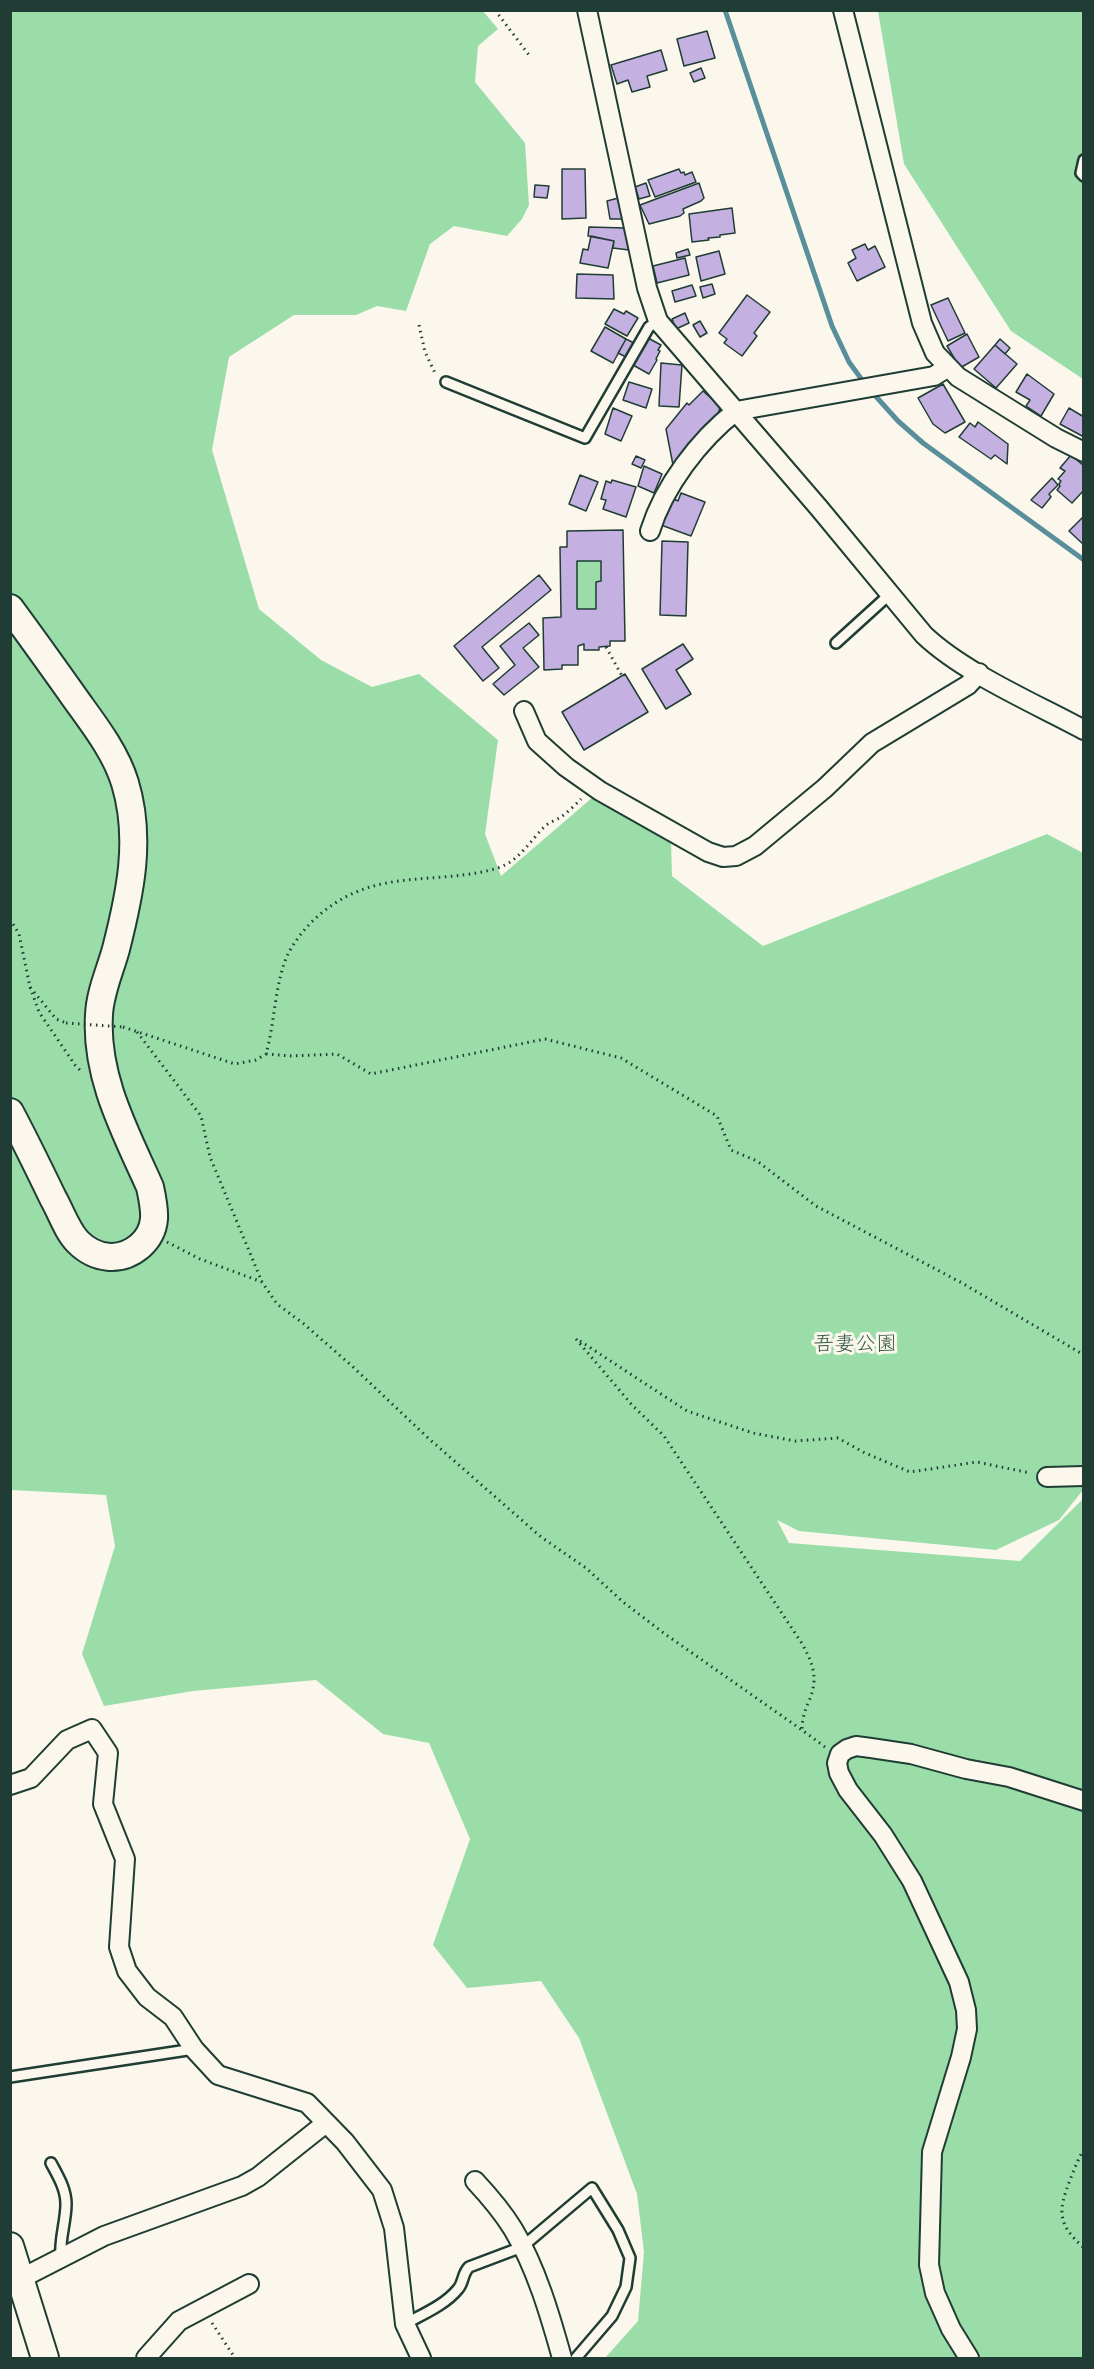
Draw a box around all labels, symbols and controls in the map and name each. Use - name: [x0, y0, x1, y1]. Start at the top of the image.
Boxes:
- park label: 吾妻公園: [813, 1334, 897, 1360]

